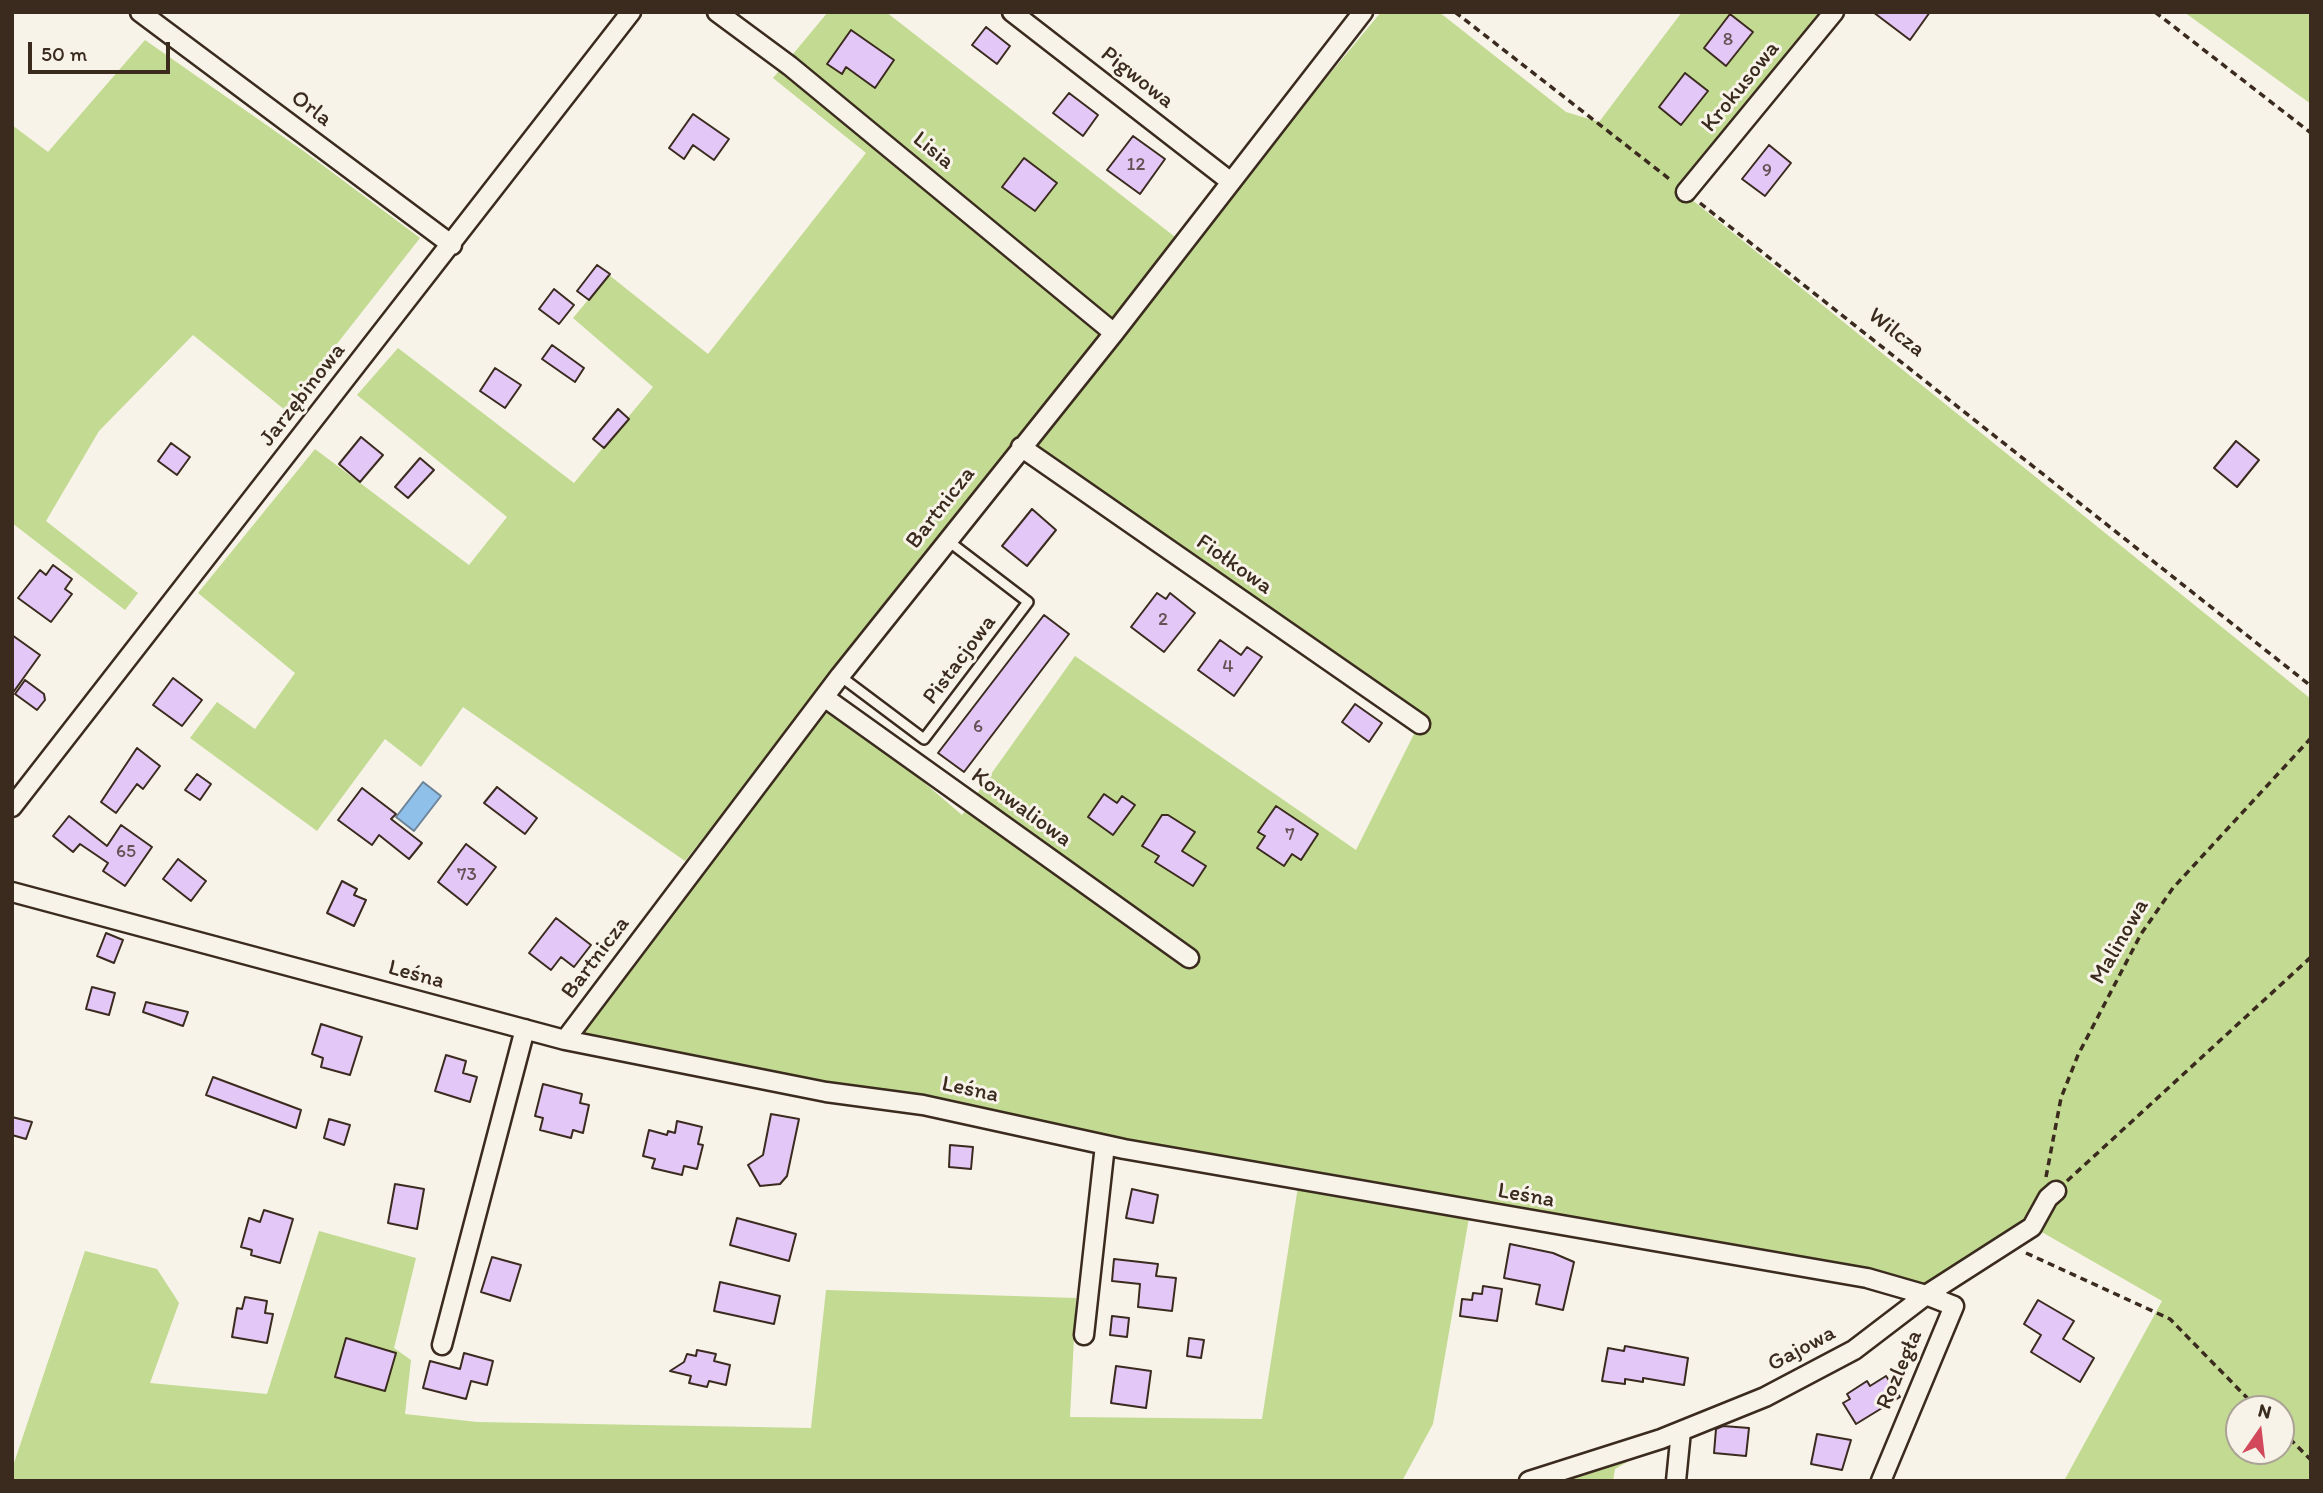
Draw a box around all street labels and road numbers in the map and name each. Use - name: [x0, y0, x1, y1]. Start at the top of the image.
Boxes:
- street label: Krokusowa: [1696, 36, 1786, 138]
- street label: Pigwowa: [1095, 41, 1179, 115]
- street label: Orla: [285, 85, 337, 133]
- street label: Lisia: [907, 126, 959, 176]
- street label: Wilcza: [1862, 302, 1930, 364]
- street label: Jarzębinowa: [254, 338, 352, 452]
- street label: Bartnicza: [900, 461, 982, 555]
- street label: Fiołkowa: [1190, 529, 1278, 601]
- street label: Pistacjowa: [917, 610, 1003, 710]
- street label: Konwaliowa: [965, 762, 1077, 854]
- street label: Malinowa: [2085, 894, 2155, 990]
- street label: Bartnicza: [556, 911, 636, 1005]
- street label: Leśna: [385, 954, 447, 996]
- street label: Leśna: [939, 1071, 1001, 1109]
- street label: Leśna: [1495, 1177, 1557, 1215]
- street label: Gajowa: [1763, 1320, 1841, 1378]
- street label: Rozległa: [1871, 1326, 1929, 1414]

